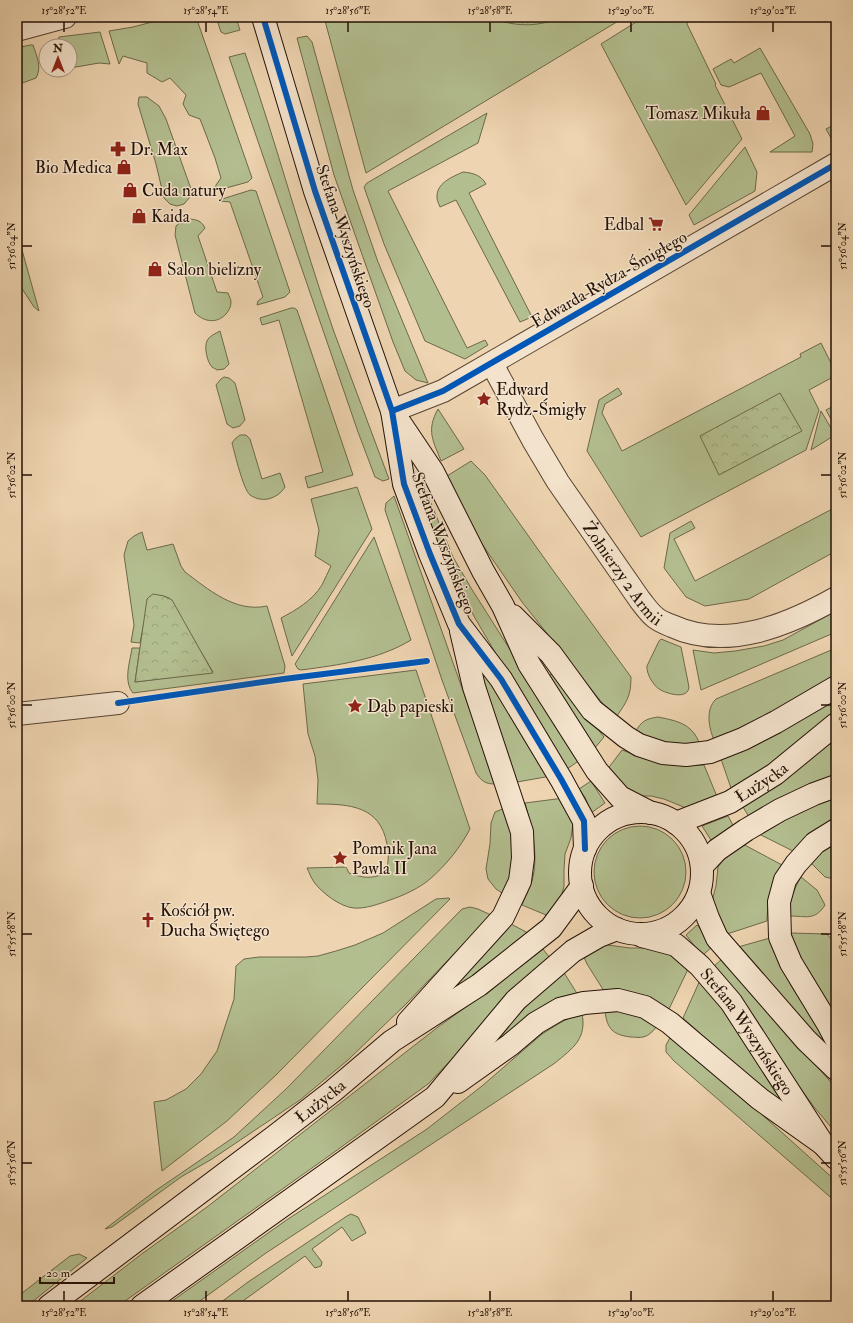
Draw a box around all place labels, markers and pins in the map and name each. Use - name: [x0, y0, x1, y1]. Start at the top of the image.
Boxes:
- place label: Tomasz Mikuła: [645, 103, 752, 124]
- shop icon: Tomasz Mikuła: [754, 104, 772, 122]
- place label: Dr. Max: [130, 139, 188, 160]
- pharmacy icon: Dr. Max: [109, 140, 127, 158]
- place label: Bio Medica: [35, 157, 113, 178]
- shop icon: Bio Medica: [115, 158, 133, 176]
- place label: Cuda natury: [142, 180, 226, 202]
- shop icon: Cuda natury: [121, 181, 139, 199]
- place label: Kaida: [151, 206, 191, 227]
- shop icon: Kaida: [130, 207, 148, 225]
- place label: Edbal: [604, 214, 645, 235]
- supermarket icon: Edbal: [647, 215, 665, 233]
- place label: Salon bielizny: [167, 259, 262, 281]
- shop icon: Salon bielizny: [146, 260, 164, 278]
- place label: Edward Rydz-Śmigły: [496, 379, 587, 421]
- place icon: Edward Rydz-Śmigły: [475, 390, 493, 408]
- place label: Dąb papieski: [367, 696, 454, 718]
- place icon: Dąb papieski: [346, 697, 364, 715]
- place label: Pomnik Jana Pawla II: [352, 838, 438, 879]
- place icon: Pomnik Jana Pawla II: [331, 849, 349, 867]
- place label: Kościół pw. Ducha Świętego: [160, 900, 270, 941]
- church icon: Kościół pw. Ducha Świętego: [139, 911, 157, 929]

